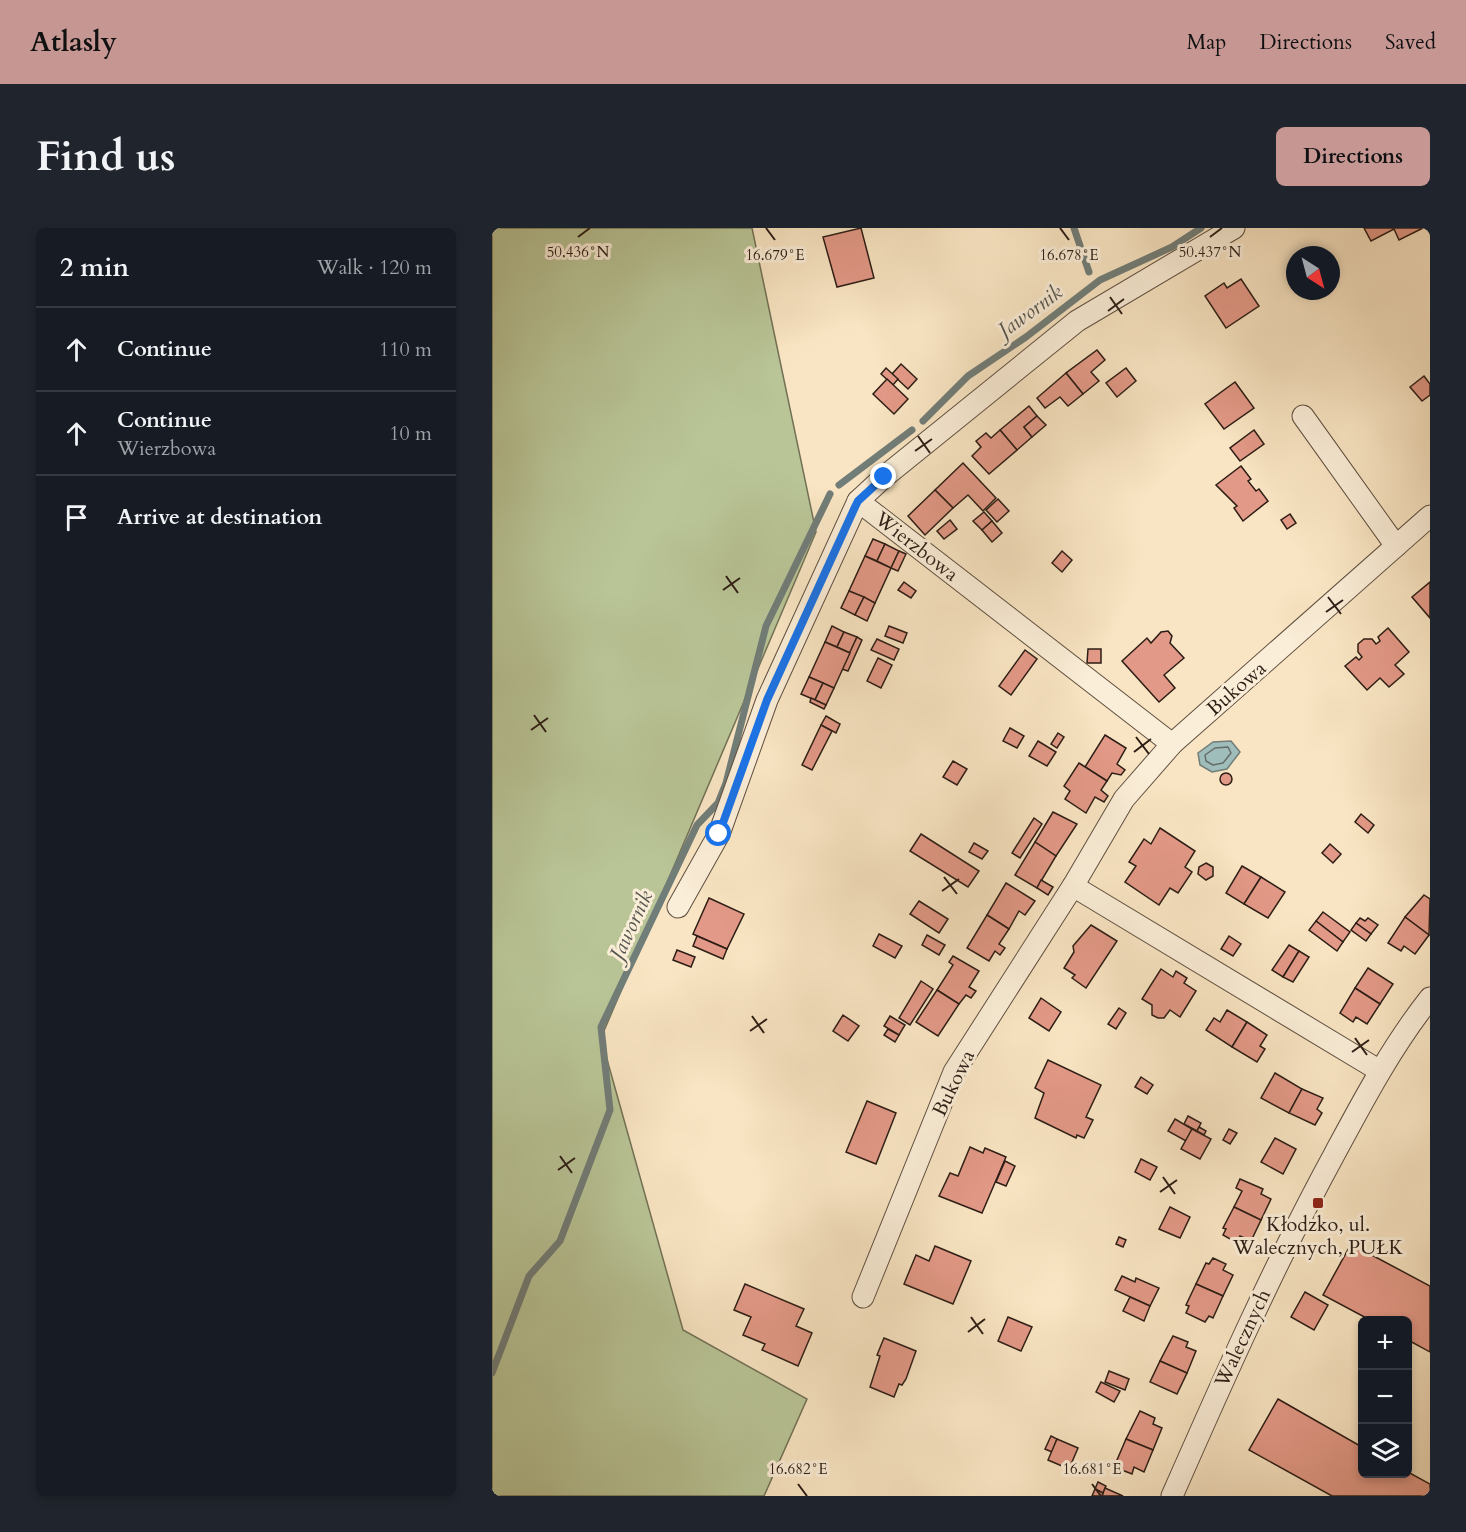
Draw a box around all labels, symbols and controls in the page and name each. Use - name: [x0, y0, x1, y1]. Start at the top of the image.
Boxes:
- text: Atlasly: [30, 23, 117, 61]
- text: Map: [1186, 28, 1226, 57]
- text: Directions: [1259, 28, 1352, 57]
- text: Saved: [1385, 28, 1436, 57]
- button: Directions: [1276, 127, 1430, 186]
- text: Find us: [36, 128, 176, 185]
- text: 50.436°N: [547, 242, 610, 262]
- text: 50.437°N: [1179, 242, 1242, 262]
- text: 16.679°E: [745, 245, 805, 265]
- text: 16.678°E: [1039, 245, 1099, 265]
- north arrow: [1286, 246, 1340, 300]
- text: 2 min: [60, 250, 129, 285]
- text: Walk · 120 m: [317, 254, 432, 281]
- water label: Jawornik: [988, 278, 1069, 348]
- icon: ahead: [60, 333, 93, 366]
- text: Continue: [117, 334, 212, 364]
- text: 110 m: [379, 336, 432, 363]
- text: Continue: [117, 405, 212, 435]
- icon: ahead: [60, 417, 93, 450]
- text: 10 m: [389, 420, 432, 447]
- text: Wierzbowa: [117, 435, 216, 462]
- route end: [870, 463, 896, 489]
- icon: arrive: [60, 501, 93, 534]
- text: Arrive at destination: [117, 502, 322, 532]
- street label: Wierzbowa: [868, 505, 964, 588]
- street label: Bukowa: [1201, 655, 1272, 722]
- route start: [705, 820, 731, 846]
- water label: Jawornik: [601, 885, 660, 969]
- street label: Bukowa: [926, 1045, 981, 1121]
- marker: Kłodzko, ul. Walecznych, PUŁK: [1311, 1196, 1325, 1210]
- place label: Kłodzko, ul. Walecznych, PUŁK: [1232, 1211, 1403, 1261]
- street label: Walecznych: [1208, 1285, 1277, 1392]
- map controls: [1358, 1316, 1412, 1478]
- button: +: [1358, 1316, 1412, 1370]
- button: −: [1358, 1370, 1412, 1424]
- button: layers: [1358, 1424, 1412, 1478]
- text: 16.682°E: [768, 1459, 828, 1479]
- text: 16.681°E: [1062, 1459, 1122, 1479]

